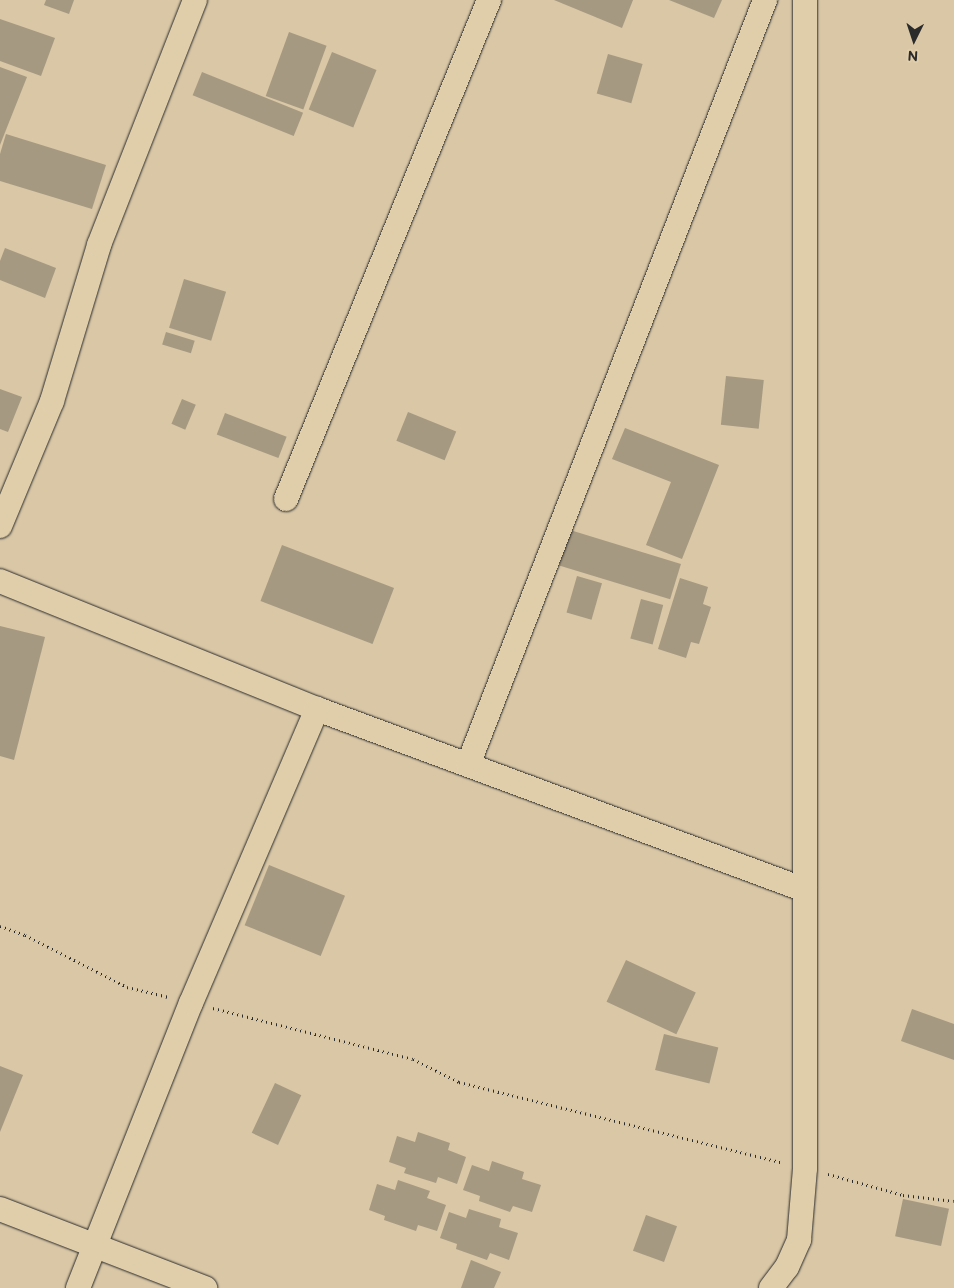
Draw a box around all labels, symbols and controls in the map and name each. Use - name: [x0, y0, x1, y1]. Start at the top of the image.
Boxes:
- north arrow: [889, 15, 939, 65]
- text: N: [907, 47, 919, 64]

